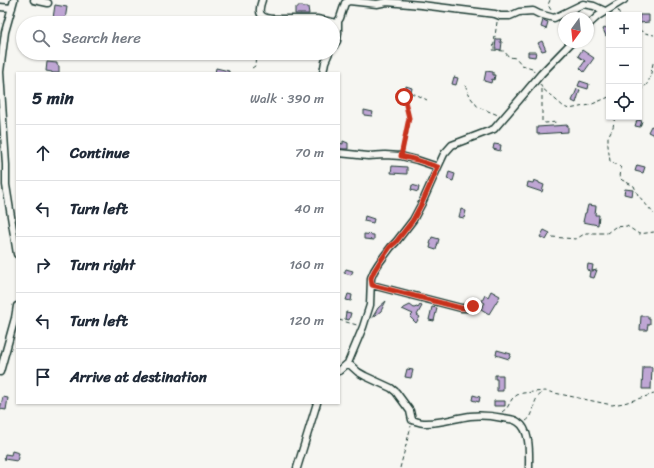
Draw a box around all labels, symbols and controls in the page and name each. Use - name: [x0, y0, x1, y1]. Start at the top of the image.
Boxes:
- north arrow: [558, 12, 594, 48]
- map controls: [606, 12, 642, 120]
- button: +: [606, 12, 642, 48]
- search box: [16, 16, 340, 60]
- text: Search here: [62, 25, 141, 51]
- icon: search: [30, 27, 52, 49]
- button: −: [606, 48, 642, 84]
- text: 5 min: [32, 83, 74, 113]
- button: locate: [606, 84, 642, 120]
- text: Walk · 390 m: [250, 87, 324, 110]
- route start: [395, 88, 413, 106]
- text: Continue: [70, 140, 130, 166]
- text: 70 m: [295, 141, 324, 164]
- icon: ahead: [32, 142, 54, 164]
- text: Turn left: [70, 196, 128, 222]
- text: 40 m: [294, 197, 324, 220]
- icon: left: [32, 198, 54, 220]
- text: Turn right: [70, 252, 135, 278]
- text: 160 m: [289, 253, 324, 276]
- icon: right: [32, 254, 54, 276]
- route end: [464, 297, 482, 315]
- text: Turn left: [70, 308, 128, 334]
- text: 120 m: [289, 309, 324, 332]
- icon: left: [32, 310, 54, 332]
- text: Arrive at destination: [70, 364, 207, 390]
- icon: arrive: [32, 366, 54, 388]

